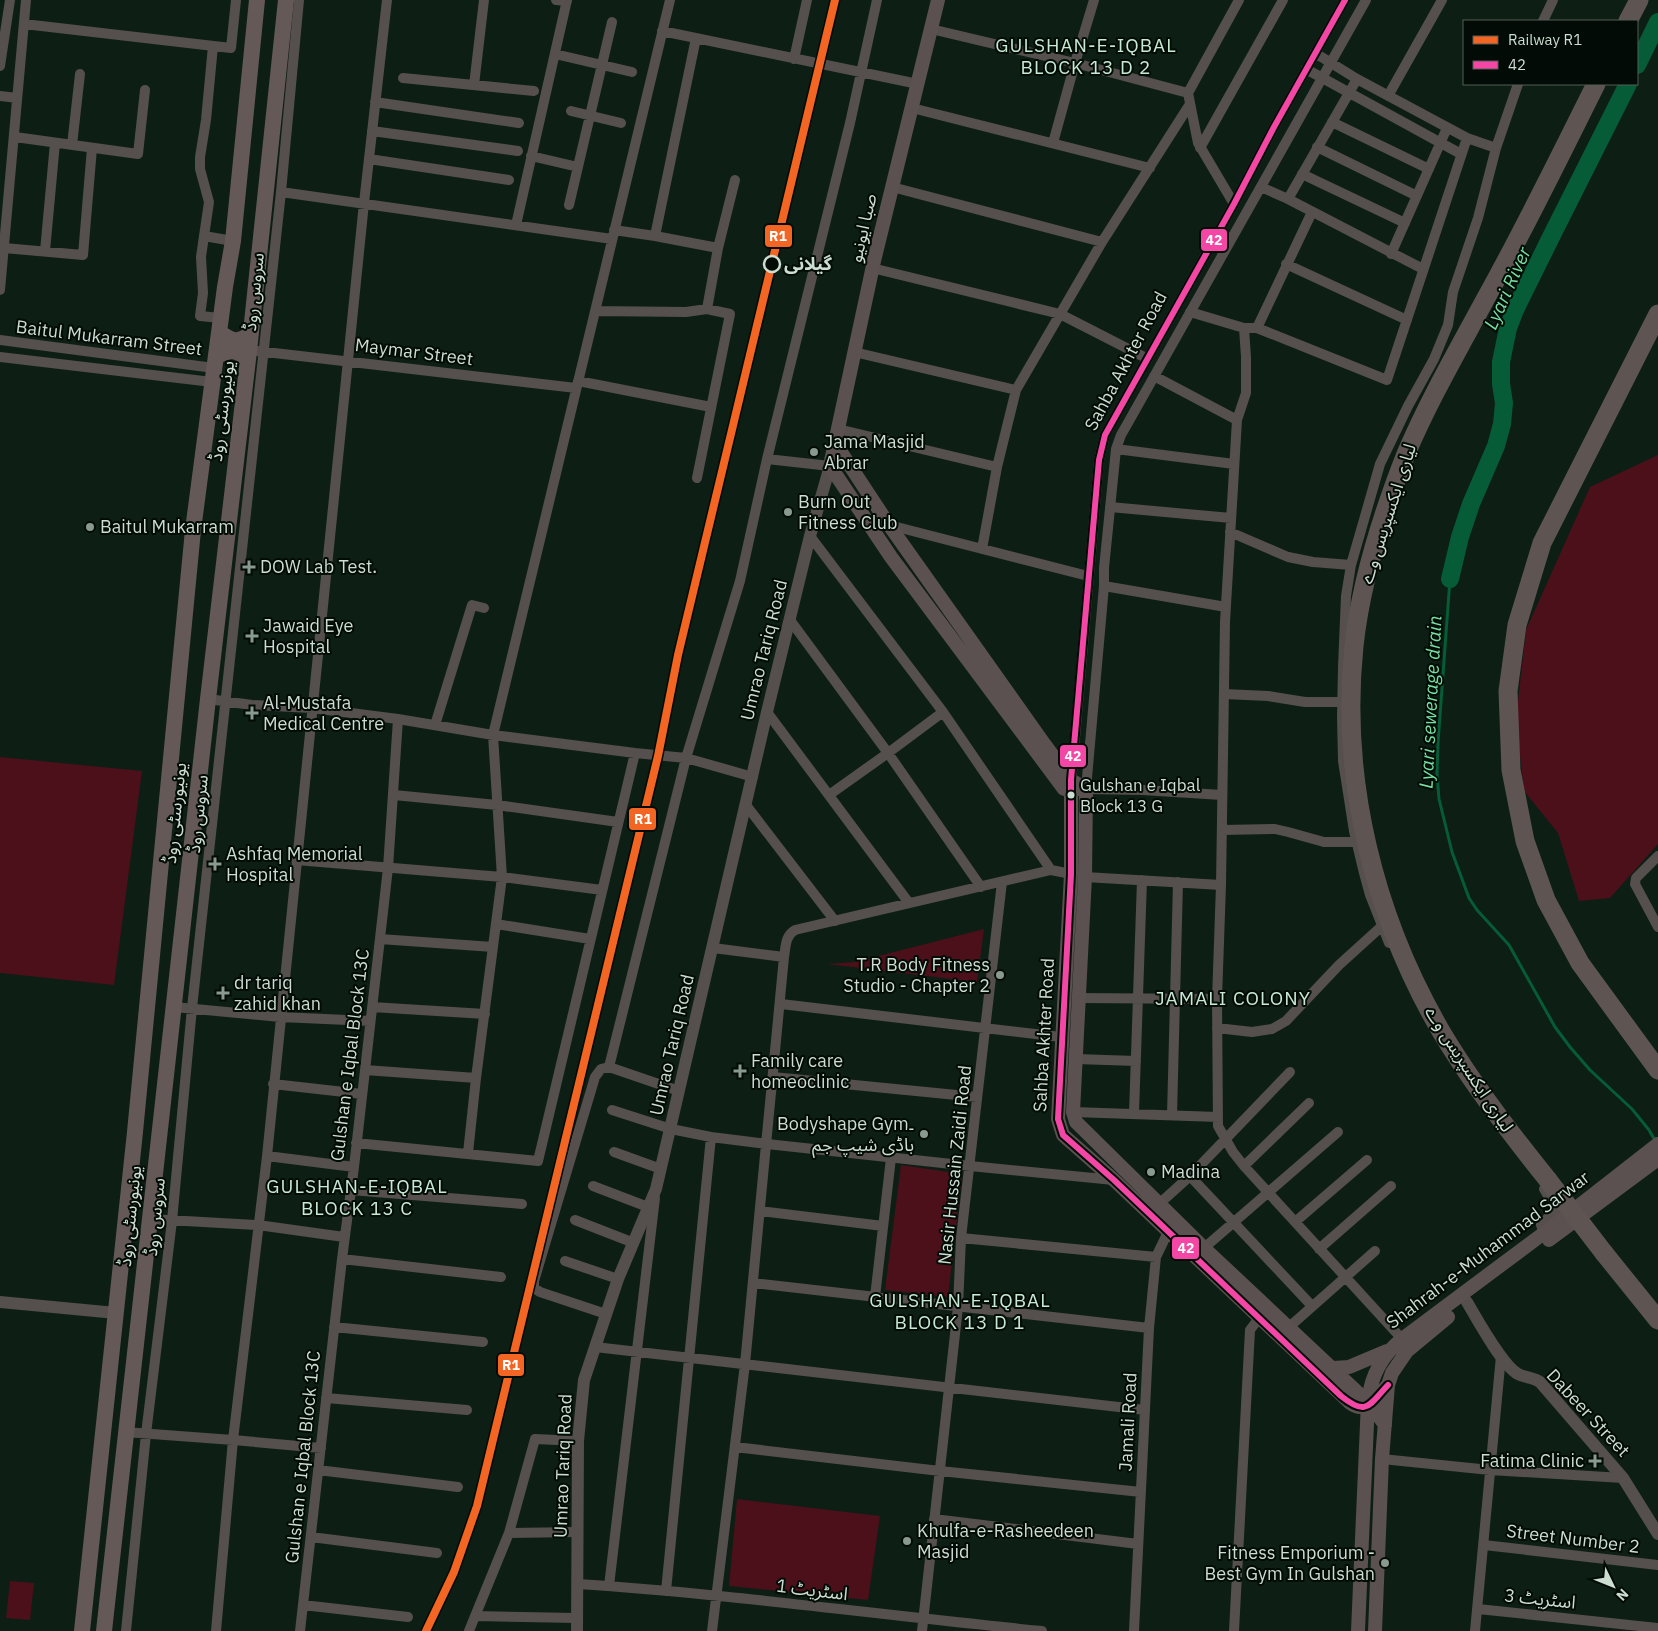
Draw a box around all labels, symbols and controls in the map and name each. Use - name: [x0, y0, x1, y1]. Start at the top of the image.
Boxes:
- legend: [1463, 20, 1638, 85]
- text: Railway R1: [1508, 30, 1582, 49]
- district label: GULSHAN-E-IQBAL BLOCK 13 D 2: [995, 33, 1177, 79]
- text: 42: [1508, 55, 1526, 74]
- street label: صبا ایونیو: [843, 191, 882, 265]
- line badge: R1: [764, 224, 793, 248]
- text: R1: [769, 227, 788, 245]
- line badge: 42: [1200, 228, 1228, 252]
- text: 42: [1206, 231, 1222, 249]
- water label: Lyari River: [1478, 242, 1536, 333]
- street label: سروس روڈ: [238, 252, 269, 332]
- place label: گیلانی: [784, 252, 833, 275]
- marker: گیلانی: [763, 255, 781, 273]
- street label: Sahba Akhter Road: [1079, 287, 1172, 434]
- street label: Baitul Mukarram Street: [15, 315, 204, 360]
- street label: Maymar Street: [354, 333, 474, 370]
- street label: یونیورسٹی روڈ: [204, 359, 239, 463]
- place label: Jama Masjid Abrar: [824, 430, 925, 474]
- street label: لیاری ایکسپریس وے: [1354, 441, 1421, 587]
- marker: Jama Masjid Abrar: [808, 446, 820, 458]
- place label: Burn Out Fitness Club: [798, 490, 897, 534]
- marker: Burn Out Fitness Club: [782, 506, 794, 518]
- place label: Baitul Mukarram: [100, 515, 234, 538]
- marker: Baitul Mukarram: [84, 521, 96, 533]
- place label: DOW Lab Test.: [260, 555, 377, 578]
- marker: DOW Lab Test.: [242, 560, 256, 574]
- street label: Umrao Tariq Road: [735, 577, 792, 723]
- place label: Jawaid Eye Hospital: [263, 614, 354, 658]
- water label: Lyari sewerage drain: [1413, 615, 1447, 789]
- marker: Jawaid Eye Hospital: [245, 629, 259, 643]
- place label: Al-Mustafa Medical Centre: [263, 691, 384, 735]
- marker: Al-Mustafa Medical Centre: [245, 706, 259, 720]
- line badge: 42: [1059, 744, 1087, 768]
- text: 42: [1065, 747, 1081, 765]
- street label: یونیورسٹی روڈ: [158, 761, 191, 865]
- street label: سروس روڈ: [182, 774, 213, 854]
- place label: Gulshan e Iqbal Block 13 G: [1080, 774, 1201, 817]
- marker: Gulshan e Iqbal Block 13 G: [1066, 790, 1076, 800]
- line badge: R1: [628, 807, 657, 831]
- text: R1: [634, 810, 653, 828]
- place label: Ashfaq Memorial Hospital: [226, 842, 363, 886]
- marker: Ashfaq Memorial Hospital: [208, 857, 222, 871]
- street label: Gulshan e Iqbal Block 13C: [325, 947, 374, 1162]
- place label: T.R Body Fitness Studio - Chapter 2: [843, 953, 990, 997]
- street label: Sahba Akhter Road: [1028, 957, 1059, 1113]
- marker: T.R Body Fitness Studio - Chapter 2: [994, 969, 1006, 981]
- place label: dr tariq zahid khan: [234, 971, 321, 1015]
- street label: Umrao Tariq Road: [644, 972, 699, 1118]
- marker: dr tariq zahid khan: [216, 986, 230, 1000]
- district label: JAMALI COLONY: [1155, 986, 1311, 1010]
- street label: لیاری ایکسپریس وے: [1420, 1001, 1519, 1136]
- place label: Family care homeoclinic: [751, 1049, 849, 1093]
- marker: Family care homeoclinic: [733, 1064, 747, 1078]
- street label: Nasir Hussain Zaidi Road: [933, 1064, 976, 1266]
- place label: Bodyshape Gym۔ باڈی شیپ جم: [777, 1112, 915, 1158]
- marker: Bodyshape Gym۔ باڈی شیپ جم: [918, 1128, 930, 1140]
- place label: Madina: [1161, 1160, 1220, 1183]
- street label: یونیورسٹی روڈ: [113, 1164, 146, 1268]
- street label: Shahrah-e-Muhammad Sarwar: [1382, 1165, 1594, 1334]
- marker: Madina: [1145, 1166, 1157, 1178]
- district label: GULSHAN-E-IQBAL BLOCK 13 C: [266, 1174, 448, 1220]
- street label: سروس روڈ: [139, 1177, 170, 1257]
- line badge: 42: [1171, 1236, 1200, 1260]
- text: 42: [1178, 1239, 1194, 1257]
- district label: GULSHAN-E-IQBAL BLOCK 13 D 1: [869, 1288, 1051, 1334]
- street label: Gulshan e Iqbal Block 13C: [280, 1349, 325, 1565]
- line badge: R1: [497, 1353, 525, 1377]
- text: R1: [502, 1356, 521, 1374]
- street label: Dabeer Street: [1542, 1364, 1635, 1462]
- street label: Jamali Road: [1113, 1372, 1142, 1472]
- street label: Umrao Tariq Road: [548, 1394, 577, 1538]
- place label: Fatima Clinic: [1480, 1449, 1584, 1472]
- marker: Fatima Clinic: [1588, 1454, 1602, 1468]
- place label: Khulfa-e-Rasheedeen Masjid: [917, 1519, 1094, 1563]
- street label: Street Number 2: [1505, 1519, 1641, 1558]
- marker: Khulfa-e-Rasheedeen Masjid: [901, 1535, 913, 1547]
- place label: Fitness Emporium - Best Gym In Gulshan: [1205, 1541, 1375, 1585]
- marker: Fitness Emporium - Best Gym In Gulshan: [1379, 1557, 1391, 1569]
- north arrow: [1588, 1561, 1638, 1611]
- street label: اسٹریٹ 1: [775, 1574, 849, 1605]
- street label: اسٹریٹ 3: [1503, 1583, 1577, 1614]
- text: N: [1612, 1585, 1633, 1605]

